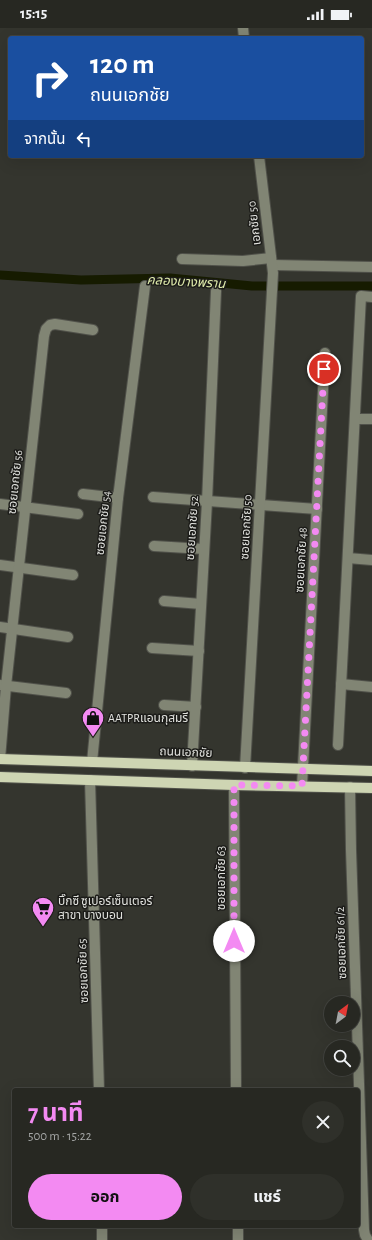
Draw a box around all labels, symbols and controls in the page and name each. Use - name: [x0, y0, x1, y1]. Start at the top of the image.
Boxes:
- text: 15:15: [20, 6, 47, 21]
- text: 120 m: [90, 51, 155, 79]
- icon: right: [24, 52, 76, 104]
- text: ถนนเอกชัย: [90, 87, 170, 105]
- icon: left: [73, 128, 95, 150]
- text: จากนั้น: [24, 132, 65, 147]
- street label: เอกชัย 50: [245, 200, 263, 246]
- water label: คลองบางพราน: [146, 274, 227, 291]
- pin: [307, 352, 341, 386]
- icon: arrive: [313, 358, 335, 380]
- street label: ซอยเอกชัย 56: [6, 449, 24, 515]
- street label: ซอยเอกชัย 54: [94, 490, 112, 556]
- street label: ซอยเอกชัย 50: [238, 494, 254, 560]
- street label: ซอยเอกชัย 52: [184, 495, 200, 561]
- street label: ซอยเอกชัย 48: [293, 527, 309, 593]
- shop icon: AATPRแอนกุสมรี: [80, 705, 106, 738]
- place label: AATPRแอนกุสมรี: [108, 712, 188, 725]
- street label: ถนนเอกชัย: [159, 745, 213, 759]
- street label: ซอยเอกชัย 63: [215, 846, 227, 910]
- place label: บิ๊กซี ซูเปอร์เซ็นเตอร์ สาขา บางบอน: [58, 893, 153, 921]
- supermarket icon: บิ๊กซี ซูเปอร์เซ็นเตอร์ สาขา บางบอน: [30, 895, 56, 928]
- street label: ซอยเอกชัย 61/2: [334, 906, 348, 979]
- position arrow: [213, 920, 255, 962]
- street label: ซอยเอกชัย 65: [76, 939, 90, 1003]
- north arrow: [324, 996, 360, 1032]
- map controls: [324, 996, 360, 1076]
- button: search: [324, 1040, 360, 1076]
- button: close: [302, 1101, 344, 1143]
- text: 7 นาที: [28, 1102, 83, 1126]
- text: 500 m · 15:22: [28, 1130, 92, 1143]
- button: ออก: [28, 1174, 182, 1220]
- button: แชร์: [190, 1174, 344, 1220]

